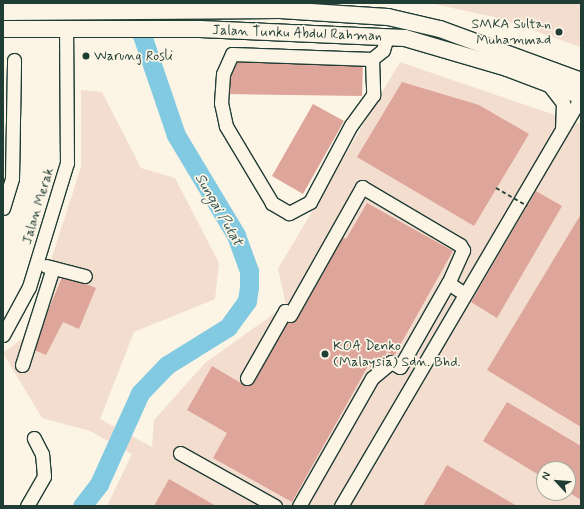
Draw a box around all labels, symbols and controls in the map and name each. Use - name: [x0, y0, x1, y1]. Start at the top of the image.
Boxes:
- place label: SMKA Sultan Muhammad: [471, 16, 551, 48]
- street label: Jalan Tunku Abdul Rahman: [215, 22, 379, 44]
- marker: SMKA Sultan Muhammad: [554, 27, 564, 37]
- place label: Warung Rosli: [94, 48, 174, 64]
- marker: Warung Rosli: [81, 51, 91, 61]
- street label: Jalan Merak: [18, 166, 58, 246]
- water label: Sungai Putat: [190, 171, 246, 249]
- place label: KOA Denko (Malaysia) Sdn. Bhd.: [333, 338, 460, 370]
- marker: KOA Denko (Malaysia) Sdn. Bhd.: [320, 349, 330, 359]
- north arrow: [536, 461, 576, 501]
- text: N: [538, 470, 554, 483]

